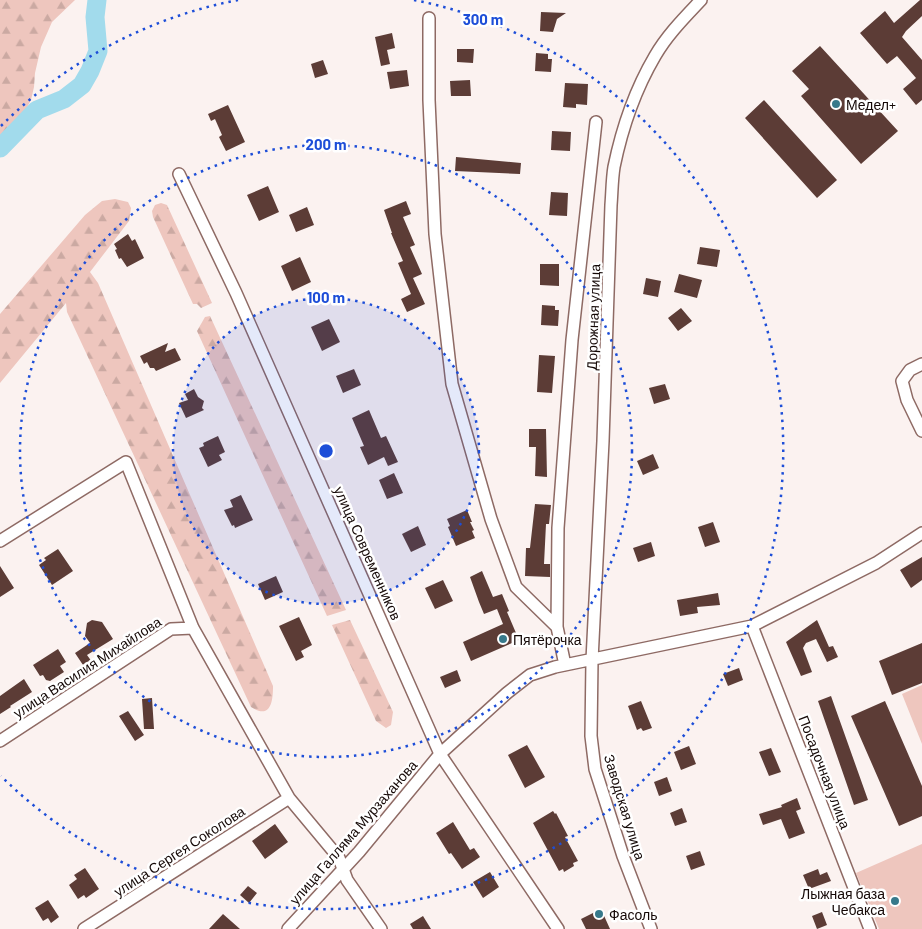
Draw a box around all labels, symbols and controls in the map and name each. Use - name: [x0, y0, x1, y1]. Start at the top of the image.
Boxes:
- text: 300 m: [463, 10, 503, 28]
- place label: Медел+: [846, 96, 896, 113]
- marker: Медел+: [830, 98, 842, 110]
- text: 200 m: [305, 135, 347, 153]
- street label: Дорожная улица: [583, 263, 603, 371]
- text: 100 m: [307, 288, 345, 306]
- centre of rings: [317, 442, 335, 460]
- street label: улица Современников: [331, 484, 405, 622]
- street label: улица Василия Михайлова: [10, 613, 164, 721]
- place label: Пятёрочка: [513, 631, 582, 648]
- marker: Пятёрочка: [497, 633, 509, 645]
- street label: Посадочная улица: [796, 713, 855, 831]
- street label: Заводская улица: [601, 752, 649, 862]
- street label: улица Галляма Мурзаханова: [286, 756, 420, 908]
- street label: улица Сергея Соколова: [110, 802, 248, 900]
- place label: Лыжная база Чебакса: [801, 885, 885, 918]
- marker: Лыжная база Чебакса: [889, 895, 901, 907]
- place label: Фасоль: [609, 906, 658, 923]
- marker: Фасоль: [593, 908, 605, 920]

